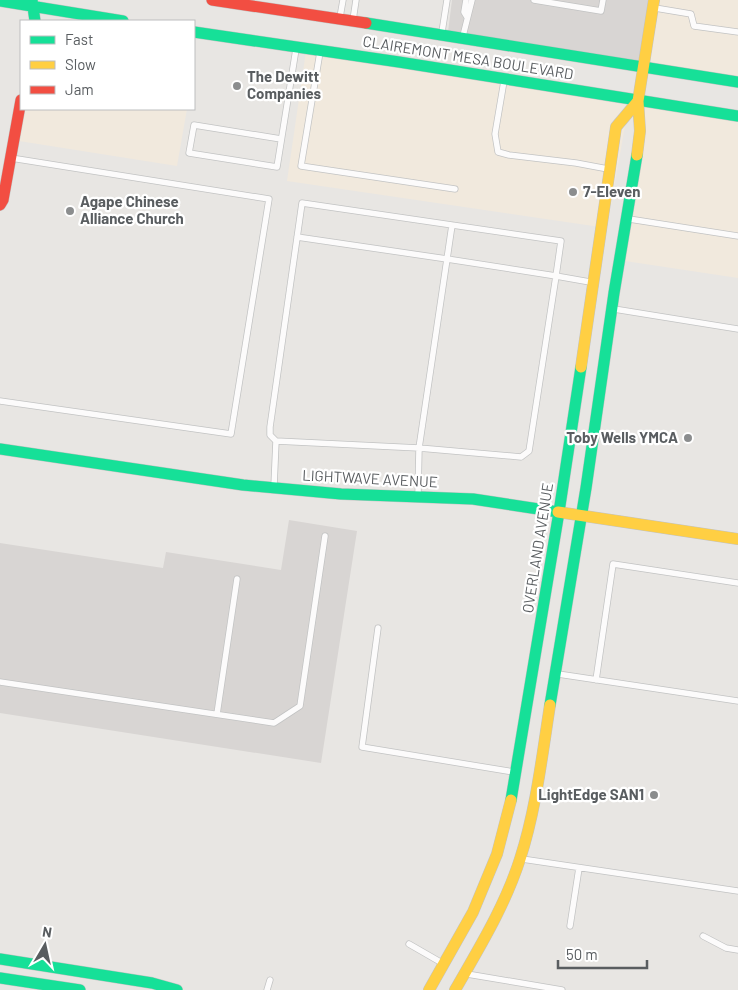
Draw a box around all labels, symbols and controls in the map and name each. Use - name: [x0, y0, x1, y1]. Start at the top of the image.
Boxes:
- legend: [20, 20, 195, 110]
- text: Fast: [65, 30, 93, 48]
- street label: CLAIREMONT MESA BOULEVARD: [361, 31, 575, 83]
- text: Slow: [65, 55, 96, 73]
- place label: The Dewitt Companies: [247, 67, 322, 102]
- text: Jam: [65, 80, 94, 98]
- marker: The Dewitt Companies: [231, 80, 243, 92]
- place label: 7-Eleven: [583, 182, 640, 200]
- marker: 7-Eleven: [567, 186, 579, 198]
- place label: Agape Chinese Alliance Church: [80, 192, 184, 227]
- marker: Agape Chinese Alliance Church: [64, 205, 76, 217]
- place label: Toby Wells YMCA: [566, 428, 678, 446]
- marker: Toby Wells YMCA: [682, 432, 694, 444]
- street label: LIGHTWAVE AVENUE: [302, 465, 438, 491]
- street label: OVERLAND AVENUE: [518, 481, 556, 614]
- place label: LightEdge SAN1: [538, 785, 644, 803]
- marker: LightEdge SAN1: [648, 789, 660, 801]
- north arrow: [20, 920, 70, 970]
- text: N: [41, 923, 53, 941]
- scale bar: [558, 938, 647, 970]
- text: 50 m: [566, 945, 598, 963]

